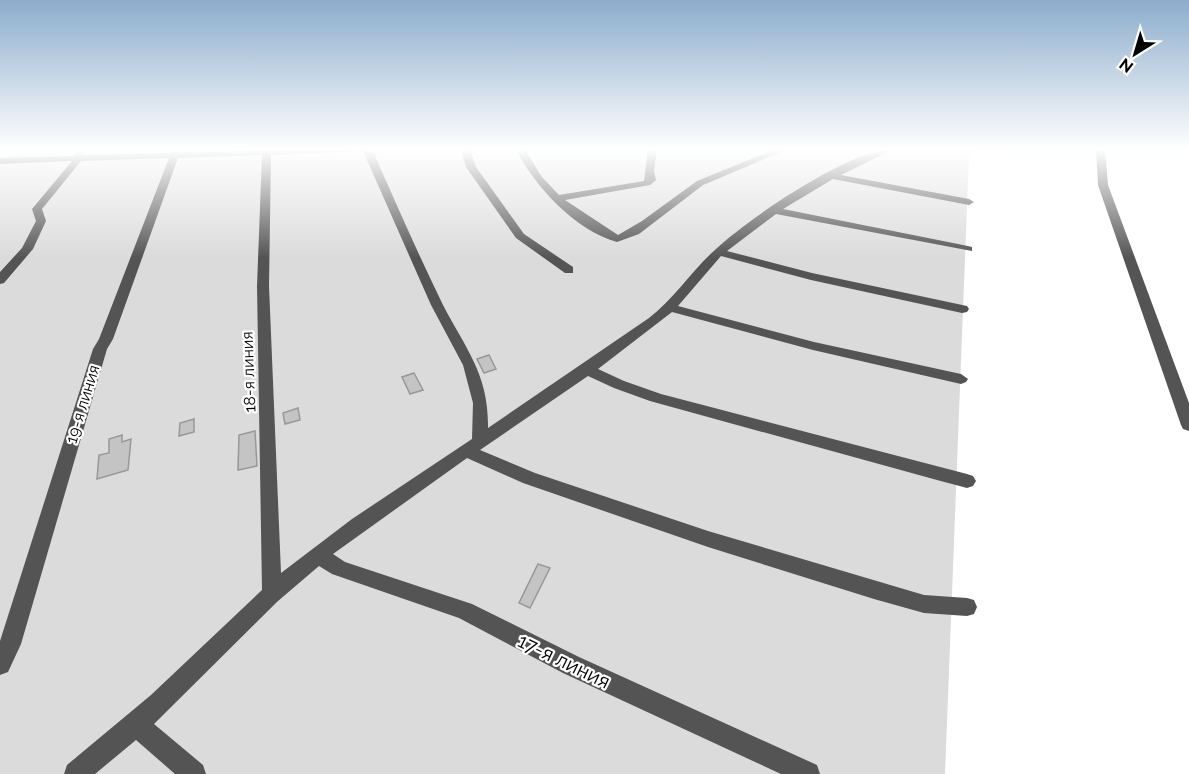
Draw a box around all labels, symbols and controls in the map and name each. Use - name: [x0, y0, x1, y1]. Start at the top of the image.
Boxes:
- north arrow: [1105, 24, 1165, 84]
- text: N: [1116, 54, 1137, 77]
- street label: 18-я линия: [238, 331, 259, 413]
- street label: 19-я линия: [62, 363, 103, 446]
- street label: 17-я линия: [514, 628, 614, 694]

